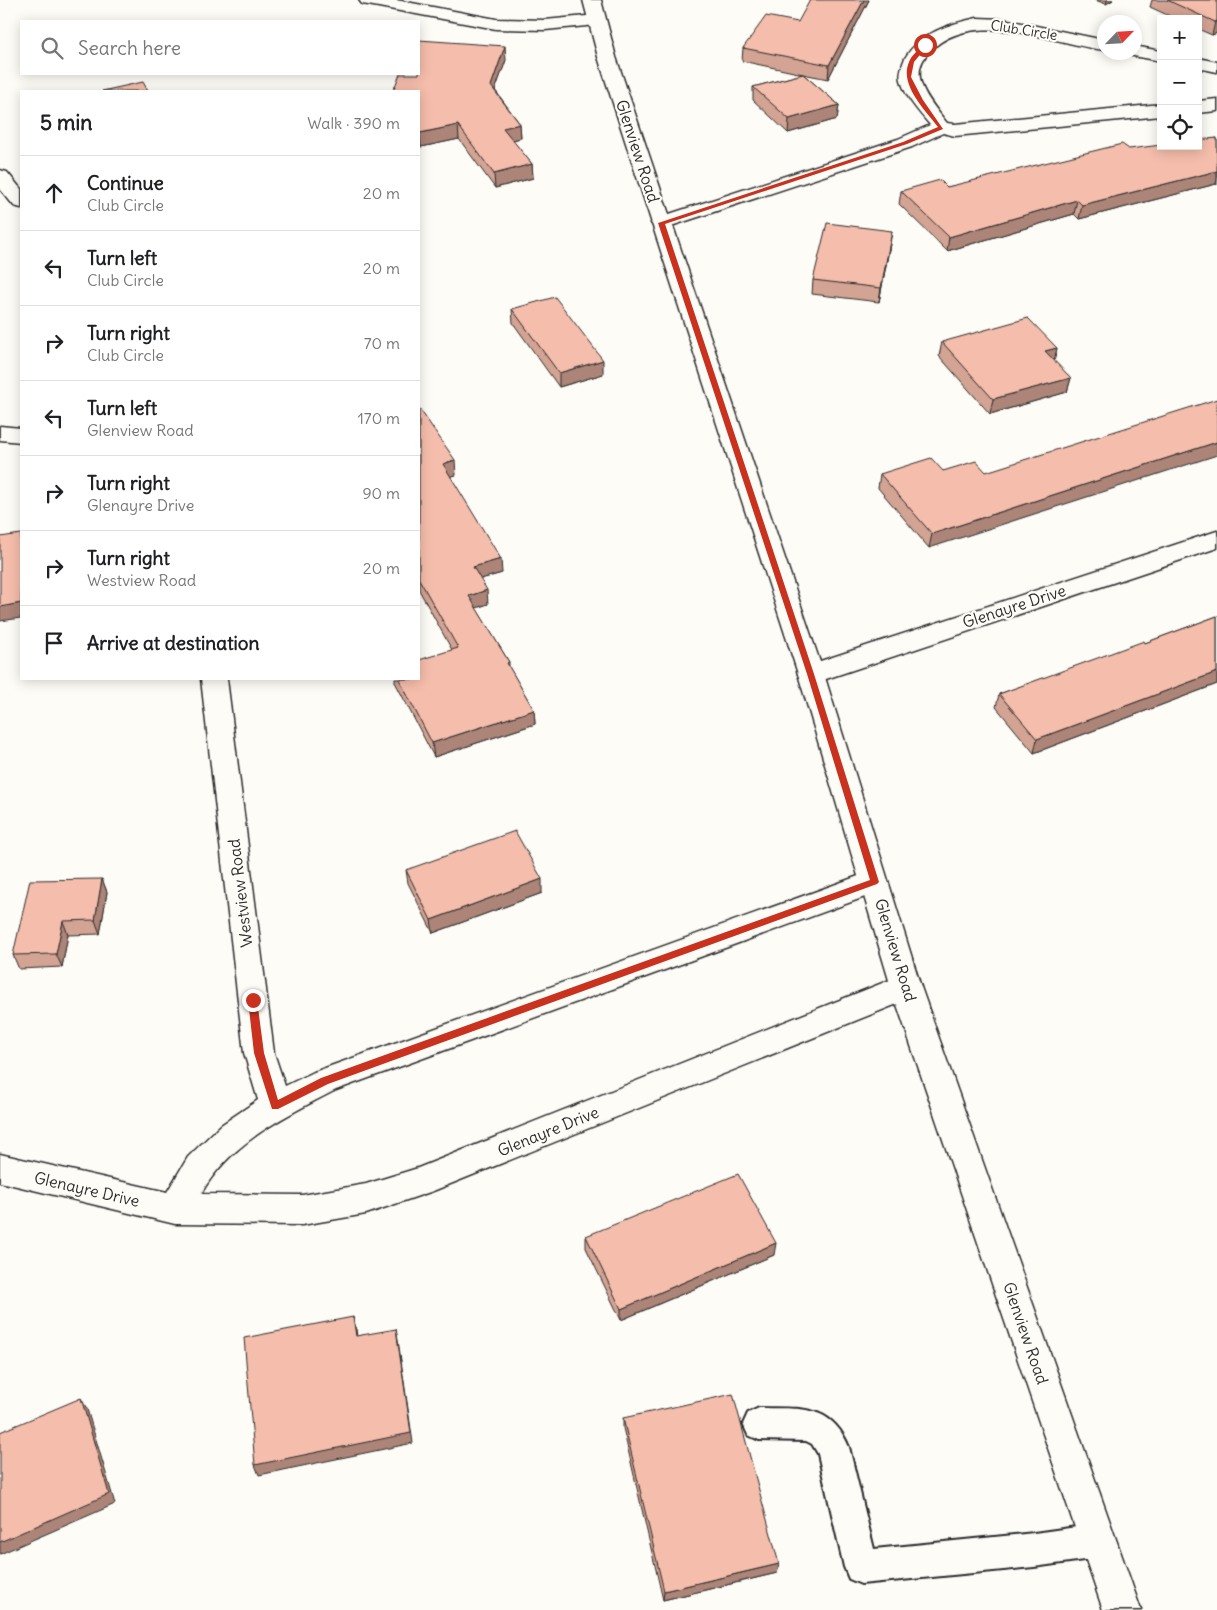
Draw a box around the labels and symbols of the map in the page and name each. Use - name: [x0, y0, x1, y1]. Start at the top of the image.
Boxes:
- north arrow: [1097, 15, 1142, 60]
- street label: Club Circle: [989, 16, 1059, 44]
- route start: [914, 34, 937, 57]
- street label: Glenview Road: [612, 97, 664, 205]
- street label: Glenayre Drive: [960, 580, 1068, 632]
- street label: Westview Road: [223, 838, 257, 948]
- street label: Glenview Road: [871, 896, 921, 1004]
- route end: [242, 989, 265, 1012]
- street label: Glenayre Drive: [494, 1102, 602, 1160]
- street label: Glenayre Drive: [32, 1167, 142, 1211]
- street label: Glenview Road: [999, 1279, 1053, 1387]

